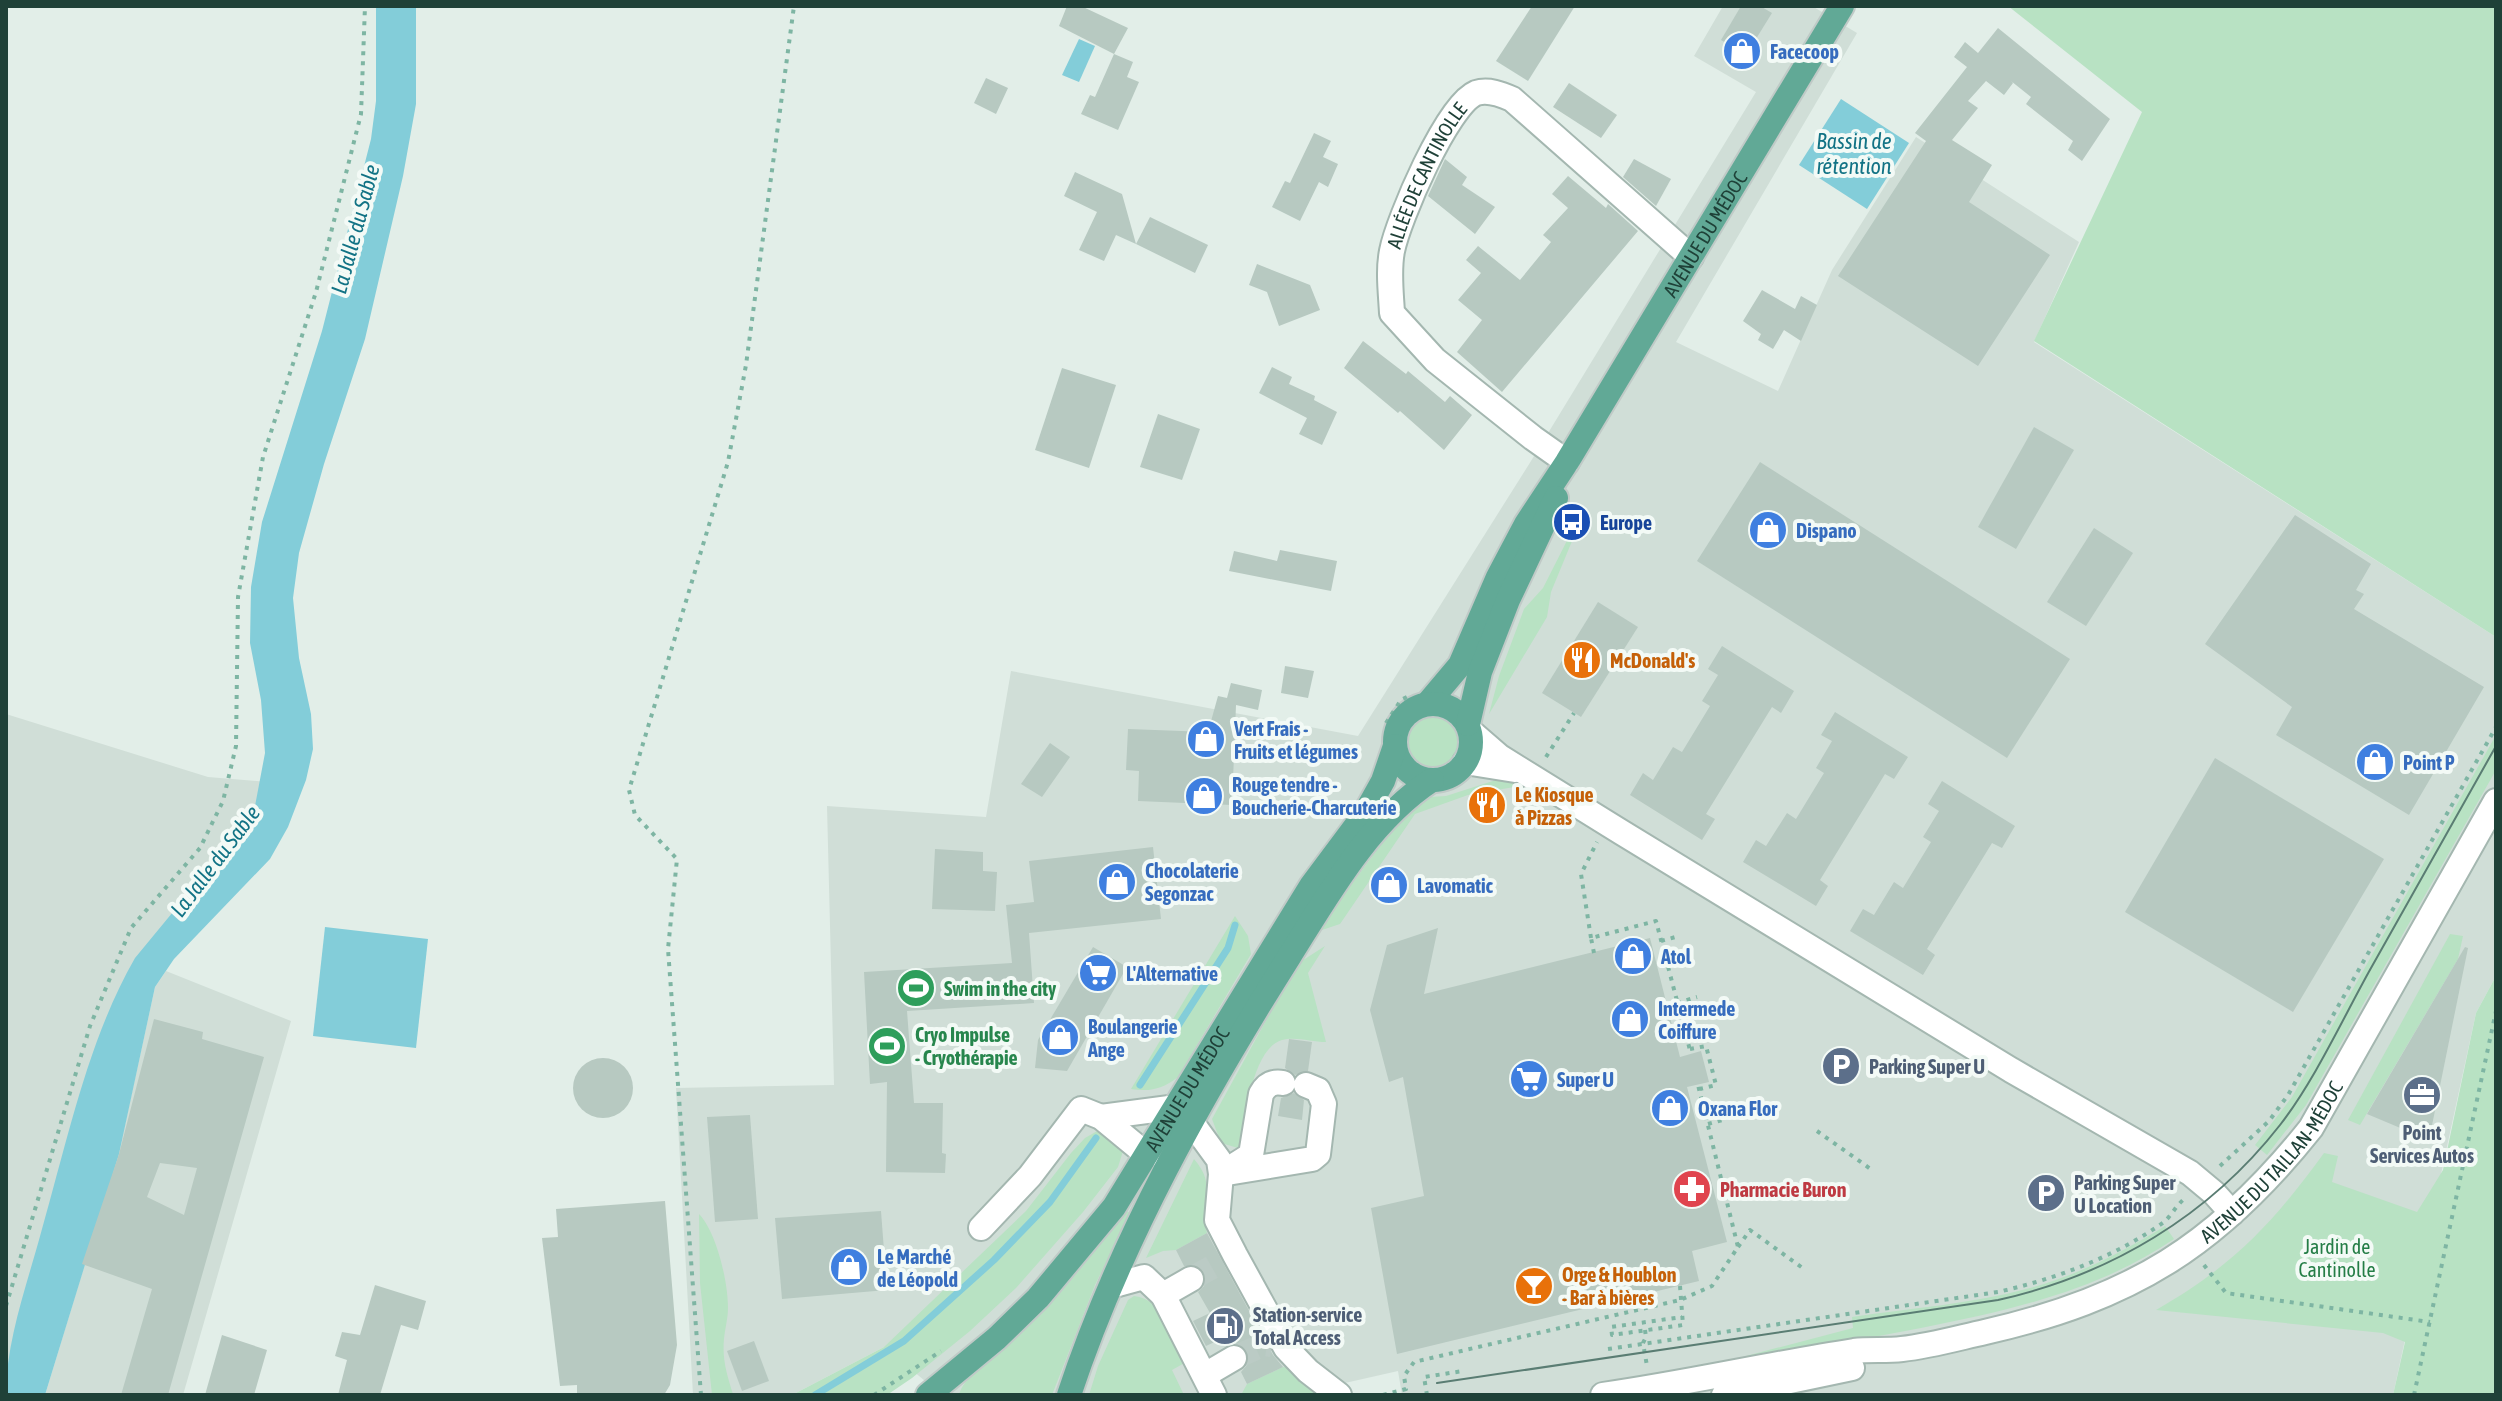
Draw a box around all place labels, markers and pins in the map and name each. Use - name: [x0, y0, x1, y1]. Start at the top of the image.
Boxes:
- shop icon: Facecoop: [1721, 30, 1763, 72]
- place label: Facecoop: [1770, 40, 1839, 63]
- bus stop icon: Europe: [1551, 501, 1593, 543]
- shop icon: Dispano: [1747, 509, 1789, 551]
- place label: Europe: [1600, 511, 1652, 534]
- place label: Dispano: [1796, 519, 1857, 542]
- restaurant icon: McDonald's: [1561, 639, 1603, 681]
- place label: McDonald's: [1610, 649, 1695, 672]
- place label: Vert Frais - Fruits et légumes: [1233, 717, 1358, 763]
- shop icon: Vert Frais - Fruits et légumes: [1185, 718, 1227, 760]
- shop icon: Point P: [2354, 741, 2396, 783]
- place label: Point P: [2403, 751, 2455, 774]
- place label: Rouge tendre - Boucherie-Charcuterie: [1232, 773, 1396, 819]
- shop icon: Rouge tendre - Boucherie-Charcuterie: [1183, 775, 1225, 817]
- place label: Le Kiosque à Pizzas: [1515, 783, 1594, 829]
- restaurant icon: Le Kiosque à Pizzas: [1466, 784, 1508, 826]
- place label: Chocolaterie Segonzac: [1145, 859, 1239, 905]
- shop icon: Chocolaterie Segonzac: [1096, 861, 1138, 903]
- shop icon: Lavomatic: [1368, 864, 1410, 906]
- place label: Lavomatic: [1417, 874, 1494, 897]
- shop icon: Atol: [1612, 935, 1654, 977]
- place label: Atol: [1660, 945, 1692, 968]
- supermarket icon: L'Alternative: [1077, 952, 1119, 994]
- place label: L'Alternative: [1126, 962, 1218, 985]
- sports icon: Swim in the city: [895, 967, 937, 1009]
- place label: Swim in the city: [944, 977, 1057, 1000]
- place label: Intermede Coiffure: [1658, 997, 1735, 1043]
- shop icon: Intermede Coiffure: [1609, 998, 1651, 1040]
- place label: Boulangerie Ange: [1087, 1015, 1178, 1061]
- shop icon: Boulangerie Ange: [1039, 1016, 1081, 1058]
- place label: Cryo Impulse - Cryothérapie: [915, 1023, 1018, 1069]
- sports icon: Cryo Impulse - Cryothérapie: [866, 1025, 908, 1067]
- parking icon: Parking Super U: [1820, 1045, 1862, 1087]
- place label: Parking Super U: [1869, 1055, 1985, 1078]
- supermarket icon: Super U: [1508, 1058, 1550, 1100]
- place label: Super U: [1557, 1068, 1614, 1091]
- office icon: Point Services Autos: [2401, 1074, 2443, 1116]
- shop icon: Oxana Flor: [1649, 1087, 1691, 1129]
- place label: Oxana Flor: [1698, 1097, 1778, 1120]
- place label: Point Services Autos: [2370, 1121, 2474, 1167]
- pharmacy icon: Pharmacie Buron: [1671, 1168, 1713, 1210]
- place label: Parking Super U Location: [2074, 1171, 2177, 1217]
- parking icon: Parking Super U Location: [2025, 1172, 2067, 1214]
- place label: Pharmacie Buron: [1720, 1178, 1846, 1201]
- place label: Le Marché de Léopold: [877, 1245, 958, 1291]
- shop icon: Le Marché de Léopold: [828, 1246, 870, 1288]
- place label: Orge & Houblon - Bar à bières: [1562, 1263, 1677, 1309]
- bar icon: Orge & Houblon - Bar à bières: [1513, 1265, 1555, 1307]
- place label: Station-service Total Access: [1253, 1303, 1362, 1349]
- fuel station icon: Station-service Total Access: [1204, 1305, 1246, 1347]

